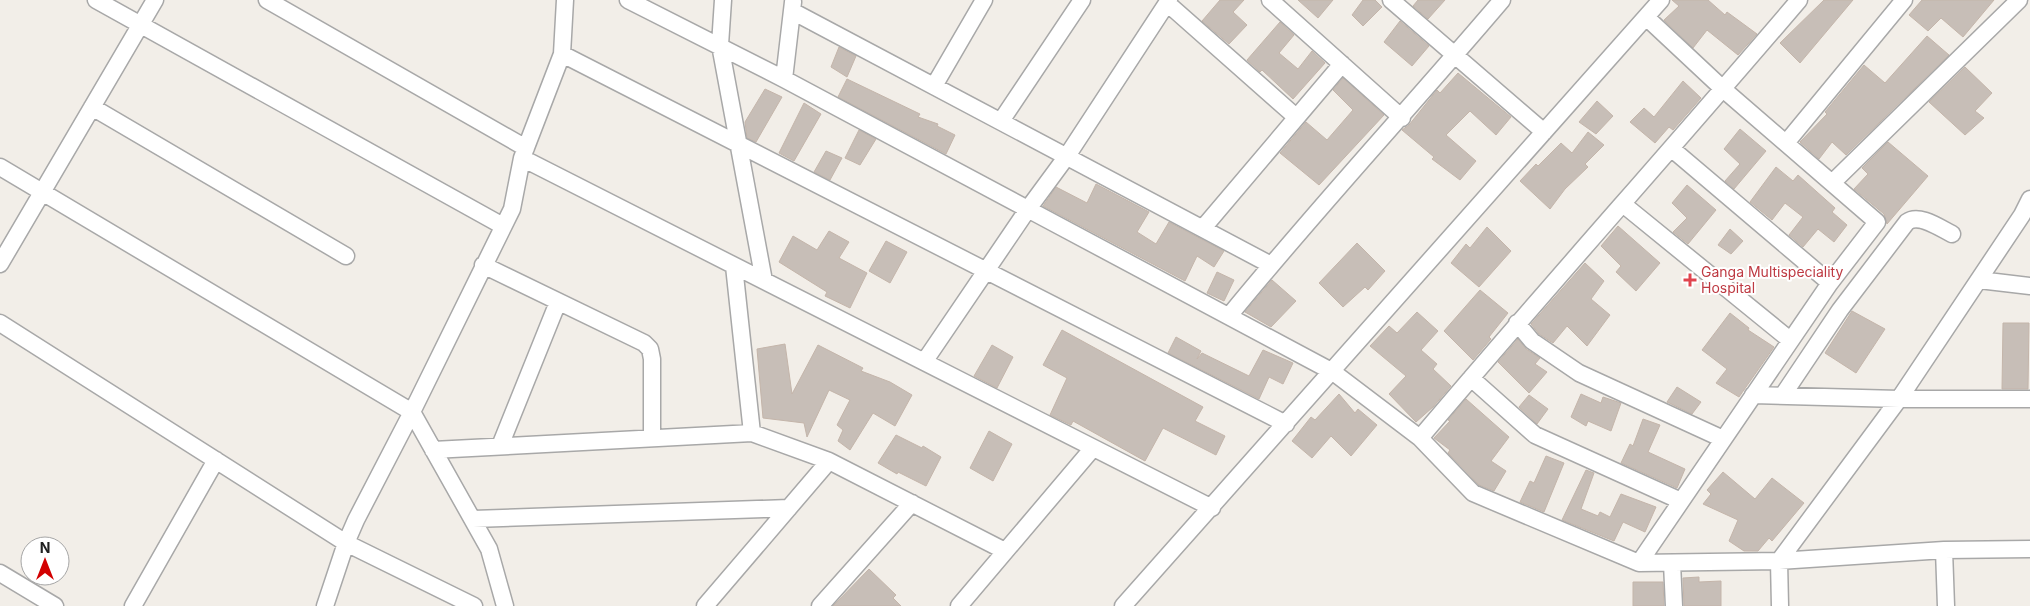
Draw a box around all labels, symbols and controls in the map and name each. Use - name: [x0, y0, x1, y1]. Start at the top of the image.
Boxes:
- place label: Ganga Multispeciality Hospital: [1701, 263, 1843, 296]
- marker: Ganga Multispeciality Hospital: [1683, 273, 1697, 287]
- north arrow: [20, 536, 70, 586]
- text: N: [40, 539, 50, 556]

